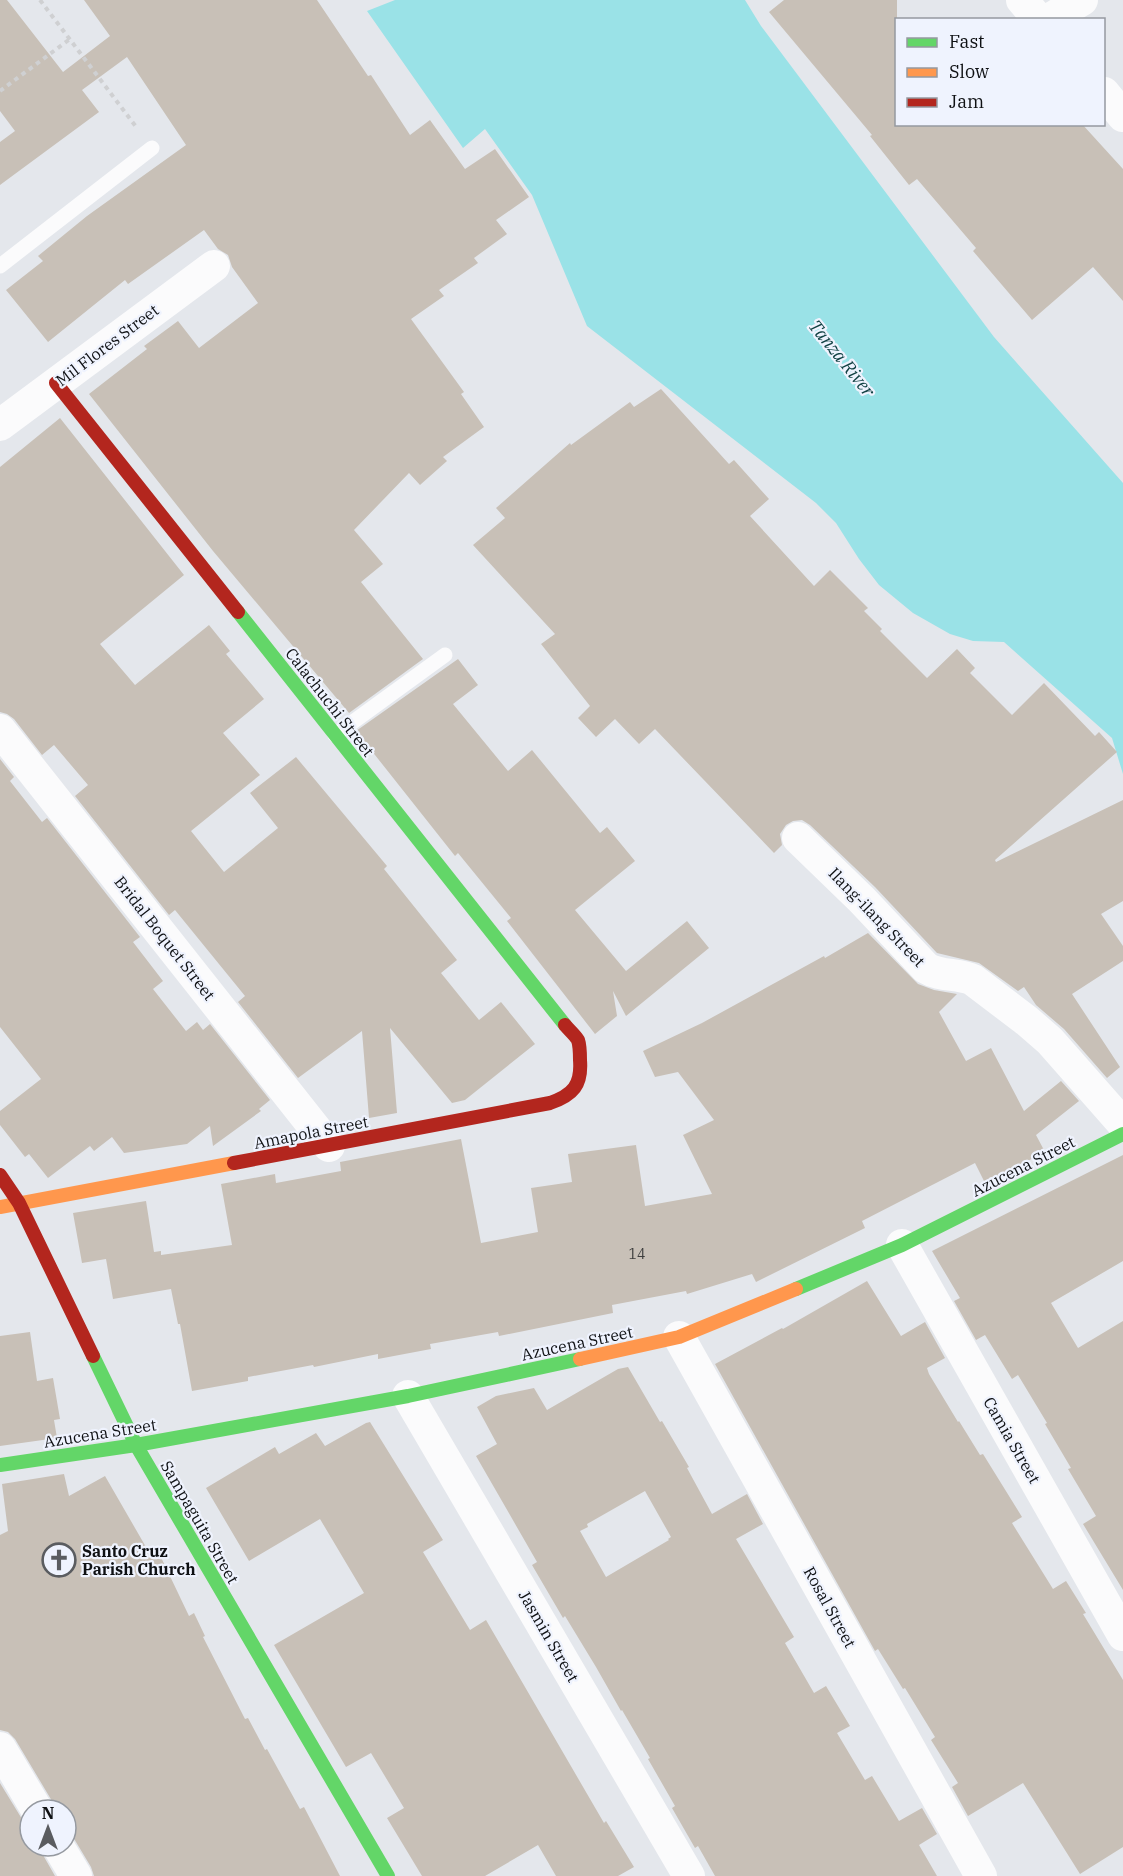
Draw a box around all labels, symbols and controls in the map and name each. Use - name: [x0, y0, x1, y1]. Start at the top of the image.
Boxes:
- legend: [895, 18, 1105, 126]
- text: Fast: [949, 30, 984, 53]
- text: Slow: [949, 60, 989, 83]
- text: Jam: [949, 90, 984, 113]
- street label: Mil Flores Street: [52, 300, 163, 390]
- water label: Tanza River: [804, 315, 881, 402]
- street label: Calachuchi Street: [281, 644, 379, 761]
- street label: Ilang-ilang Street: [824, 863, 930, 971]
- street label: Bridal Boquet Street: [110, 872, 220, 1004]
- street label: Amapola Street: [252, 1111, 370, 1153]
- street label: Azucena Street: [968, 1131, 1078, 1201]
- house number: 14: [629, 1245, 645, 1263]
- street label: Azucena Street: [519, 1321, 635, 1365]
- street label: Camia Street: [979, 1393, 1045, 1487]
- street label: Azucena Street: [42, 1414, 158, 1452]
- street label: Sampaguita Street: [157, 1457, 244, 1587]
- place label: Santo Cruz Parish Church: [82, 1541, 196, 1579]
- church icon: Santo Cruz Parish Church: [41, 1542, 77, 1578]
- street label: Rosal Street: [800, 1563, 861, 1651]
- street label: Jasmin Street: [515, 1586, 584, 1686]
- north arrow: [18, 1798, 78, 1858]
- text: N: [42, 1803, 54, 1823]

